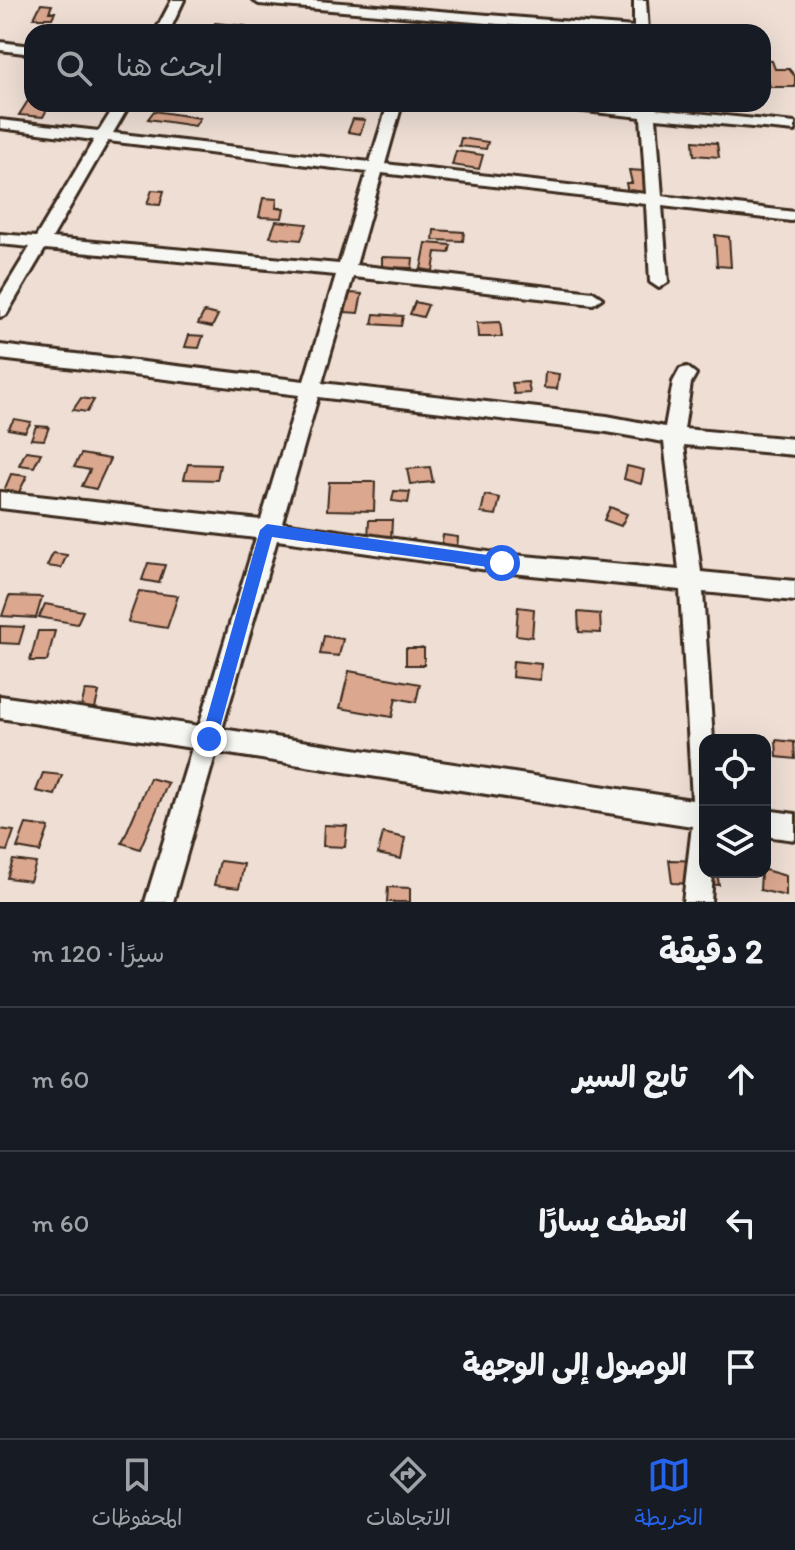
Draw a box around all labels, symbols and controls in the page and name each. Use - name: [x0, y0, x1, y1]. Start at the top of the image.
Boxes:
- search box: [24, 24, 771, 112]
- icon: search: [52, 46, 96, 90]
- text: ابحث هنا: [116, 47, 223, 84]
- route start: [484, 545, 520, 581]
- route end: [191, 721, 227, 757]
- map controls: [699, 734, 771, 878]
- button: locate: [699, 734, 771, 806]
- button: layers: [699, 806, 771, 878]
- text: 2 دقيقة: [659, 931, 763, 972]
- text: سيرًا · 120 m: [32, 937, 165, 969]
- icon: ahead: [719, 1057, 763, 1101]
- text: تابع السير: [573, 1058, 687, 1095]
- text: 60 m: [32, 1063, 90, 1095]
- icon: left: [719, 1201, 763, 1245]
- text: انعطف يسارًا: [538, 1202, 687, 1239]
- text: 60 m: [32, 1207, 90, 1239]
- icon: arrive: [719, 1345, 763, 1389]
- text: الوصول إلى الوجهة: [463, 1346, 687, 1383]
- tab: المحفوظات: [92, 1453, 182, 1537]
- tab: الاتجاهات: [366, 1453, 451, 1537]
- tab: الخريطة: [635, 1453, 703, 1537]

